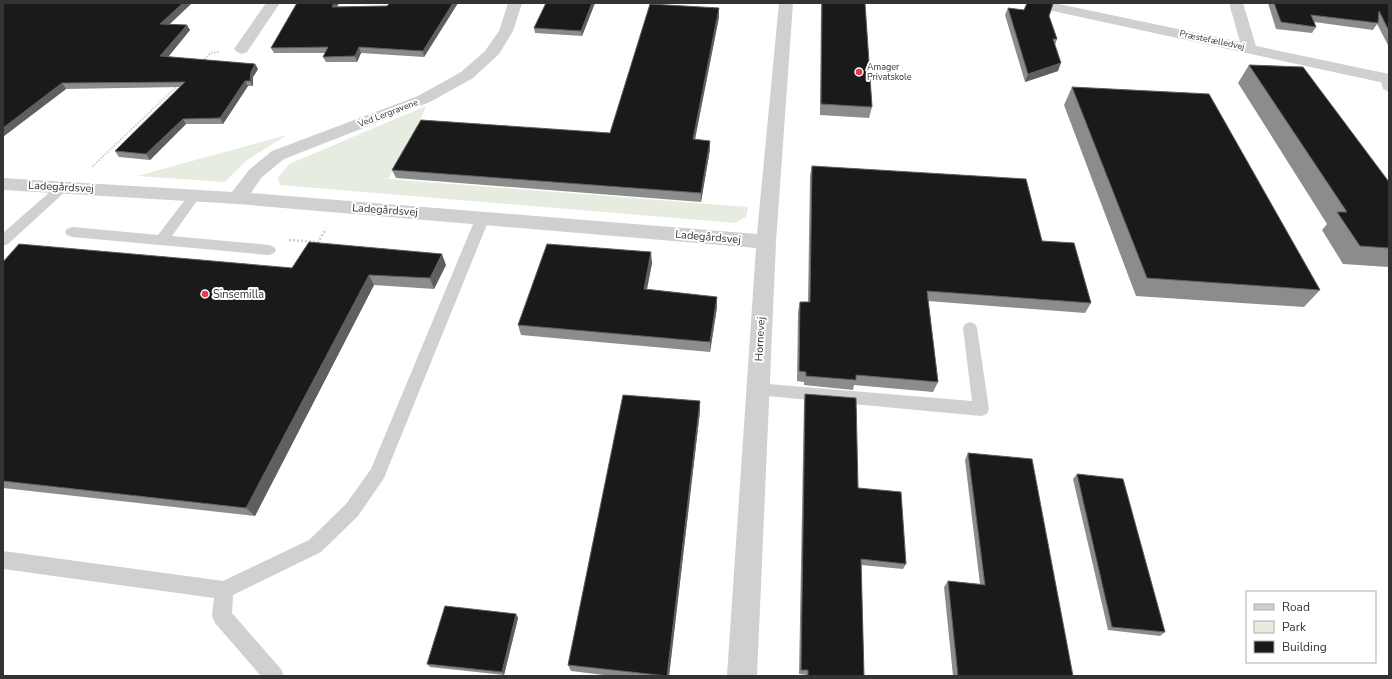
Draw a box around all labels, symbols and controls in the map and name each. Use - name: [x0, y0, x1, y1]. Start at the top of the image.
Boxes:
- street label: Præstefælledvej: [1178, 27, 1246, 53]
- place label: Amager Privatskole: [867, 61, 912, 83]
- marker: Amager Privatskole: [854, 67, 864, 77]
- street label: Ved Lergravene: [355, 96, 420, 130]
- street label: Ladegårdsvej: [28, 178, 94, 196]
- street label: Ladegårdsvej: [352, 200, 418, 220]
- street label: Ladegårdsvej: [675, 227, 741, 247]
- place label: Sinsemilla: [213, 287, 264, 302]
- marker: Sinsemilla: [200, 289, 210, 299]
- street label: Hornevej: [751, 316, 769, 362]
- legend: [1246, 591, 1376, 663]
- text: Road: [1282, 599, 1310, 615]
- text: Park: [1282, 619, 1307, 635]
- text: Building: [1282, 639, 1327, 655]

